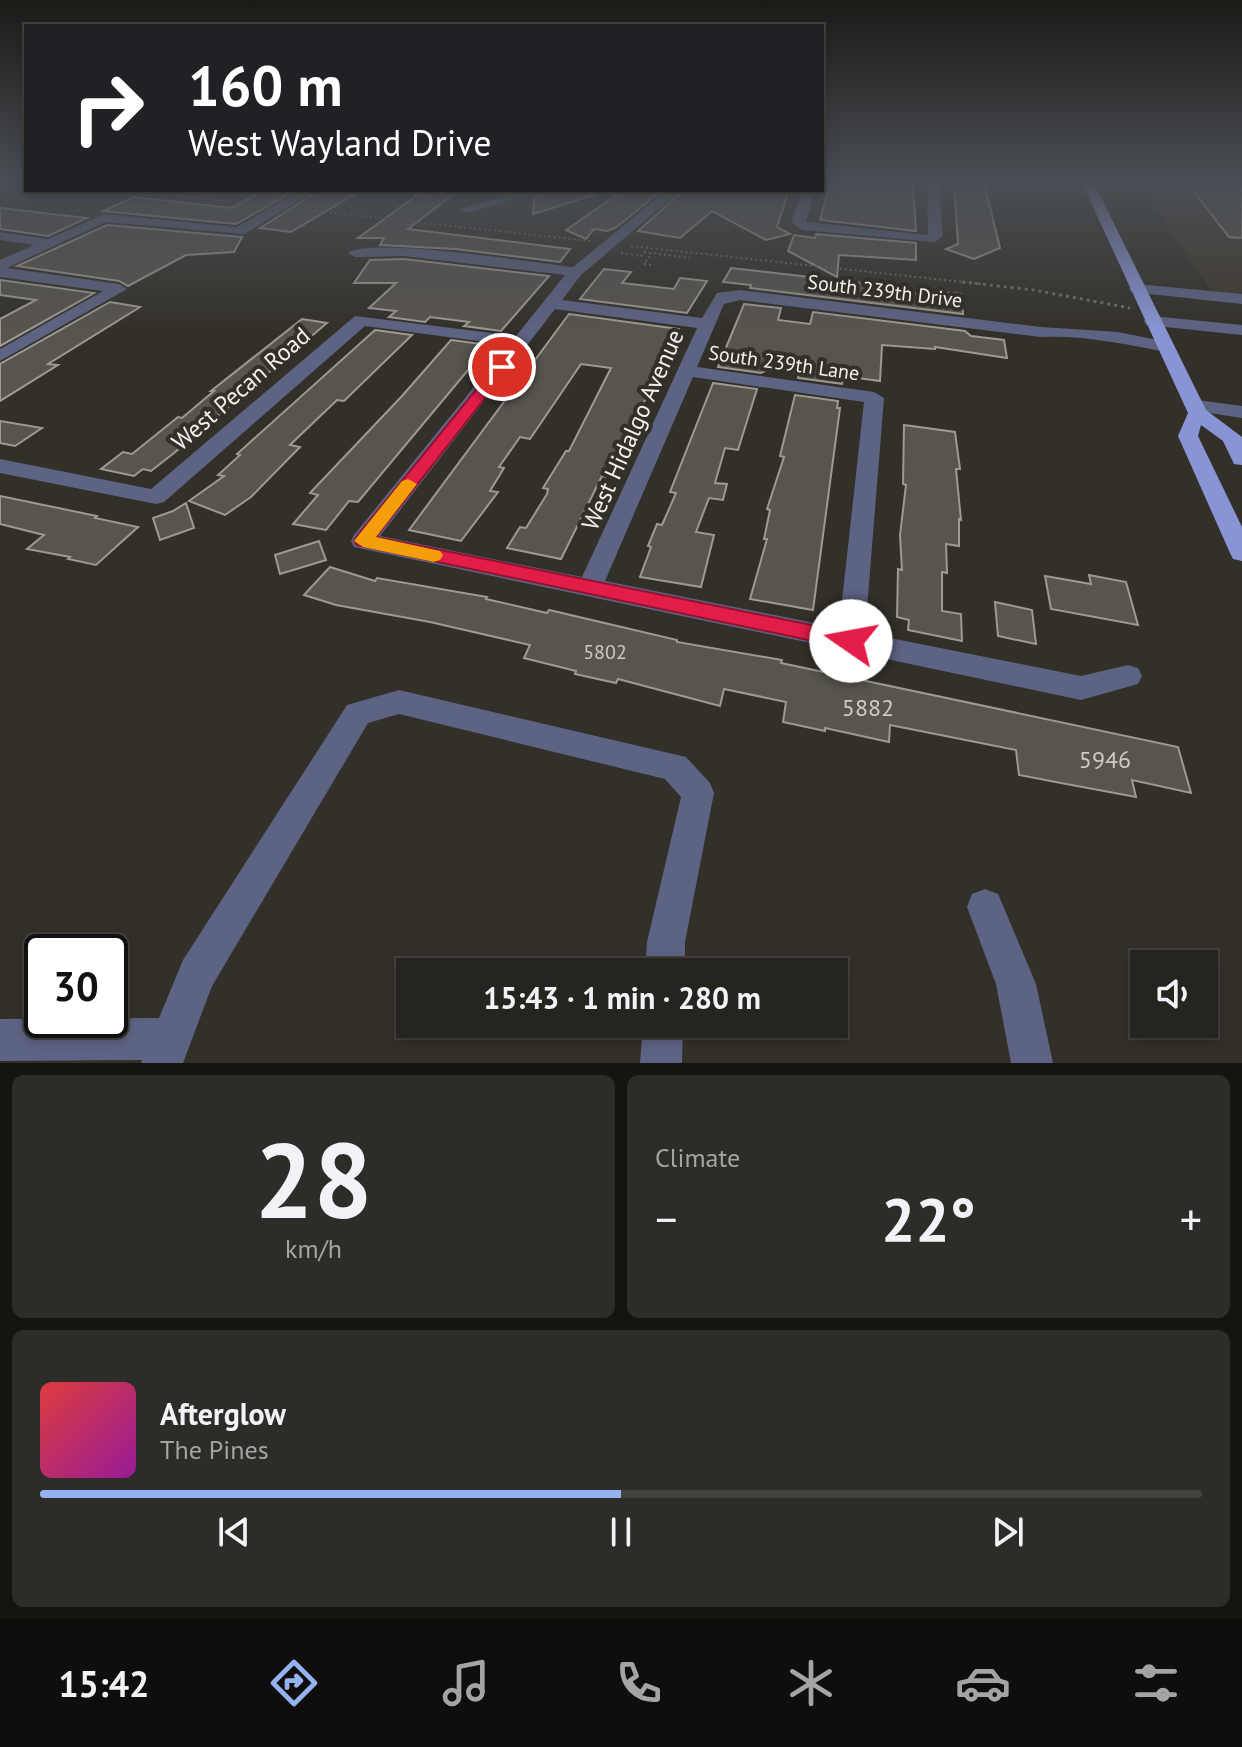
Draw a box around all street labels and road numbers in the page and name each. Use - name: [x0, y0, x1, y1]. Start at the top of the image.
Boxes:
- street label: South 239th Drive: [806, 269, 964, 313]
- street label: West Pecan Road: [165, 320, 316, 457]
- street label: West Hidalgo Avenue: [574, 325, 691, 535]
- street label: South 239th Lane: [707, 340, 861, 386]

